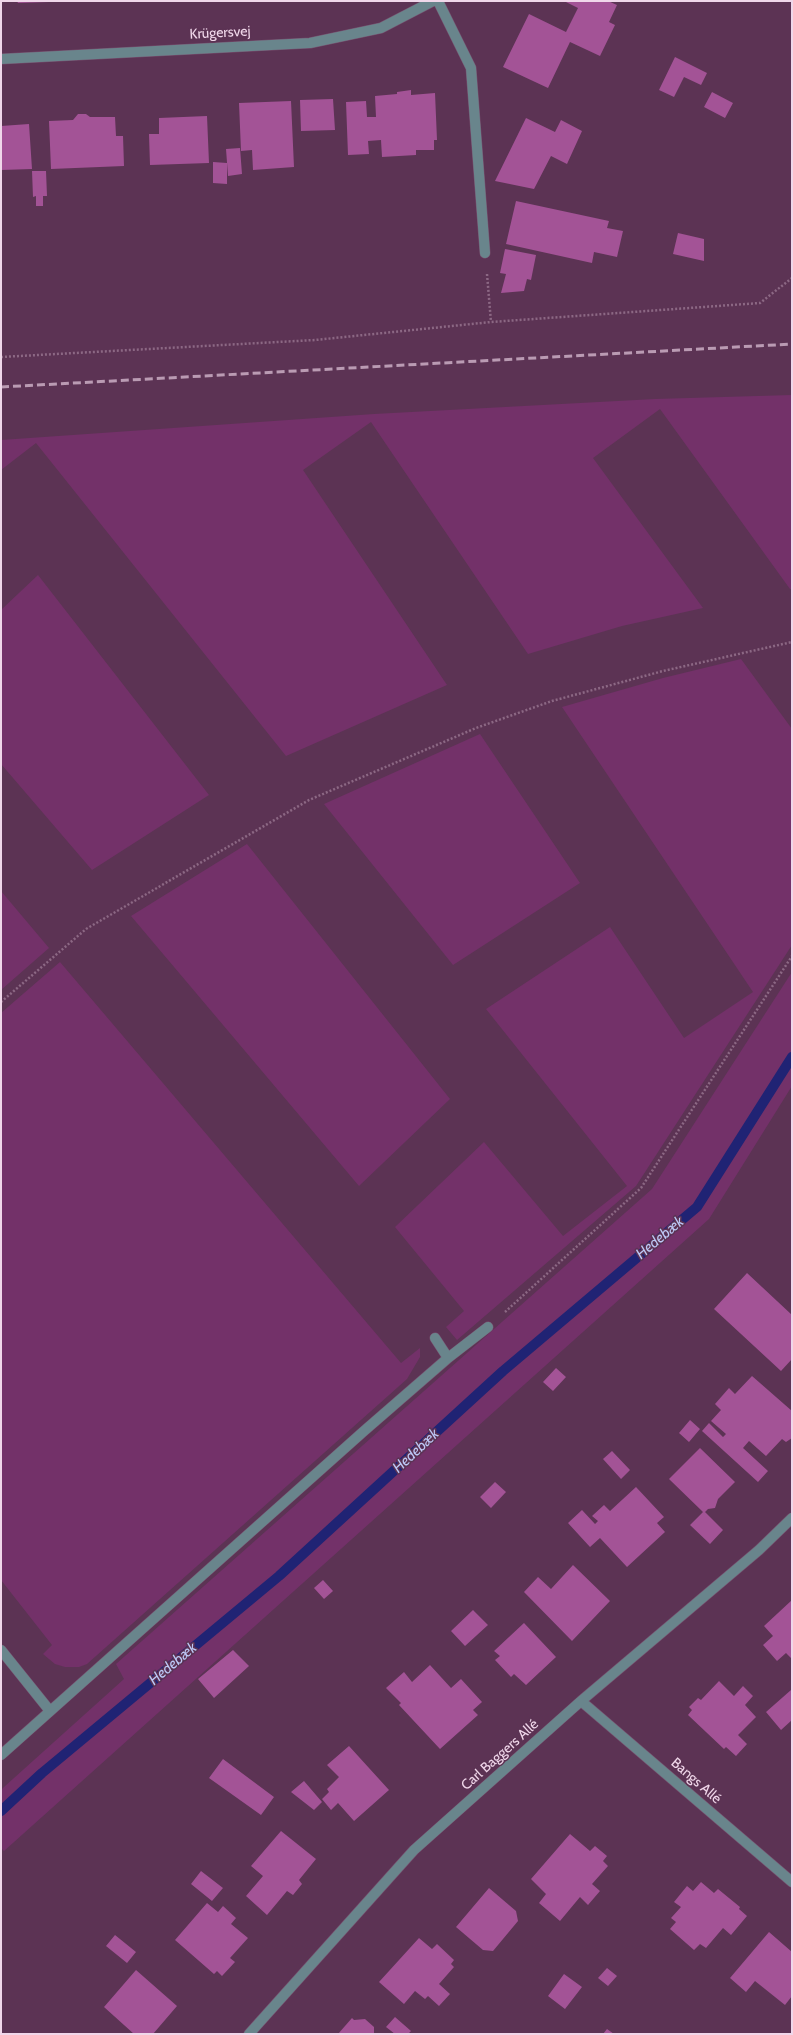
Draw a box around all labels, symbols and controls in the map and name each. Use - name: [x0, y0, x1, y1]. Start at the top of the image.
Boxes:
- street label: Krügersvej: [189, 23, 251, 43]
- water label: Hedebæk: [632, 1213, 688, 1263]
- water label: Hedebæk: [389, 1425, 443, 1477]
- water label: Hedebæk: [145, 1639, 201, 1689]
- street label: Carl Baggers Allé: [458, 1716, 542, 1794]
- street label: Bangs Allé: [667, 1755, 725, 1807]

